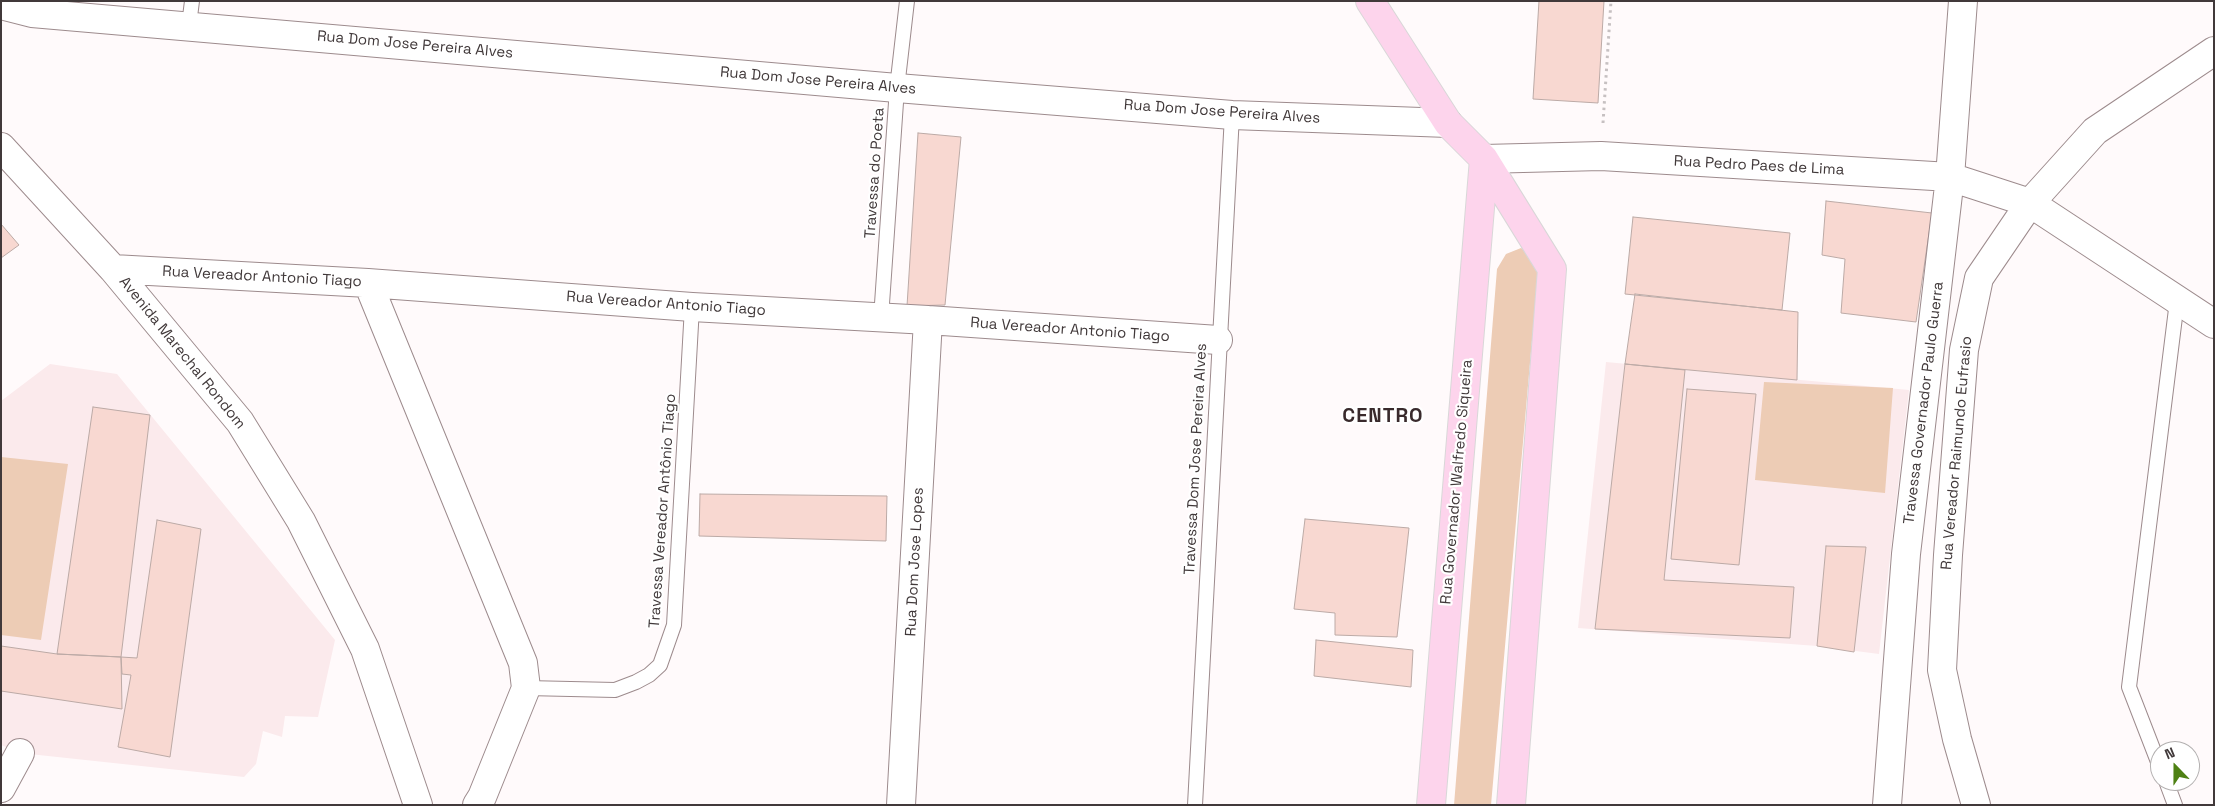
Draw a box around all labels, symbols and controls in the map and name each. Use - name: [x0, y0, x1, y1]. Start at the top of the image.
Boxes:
- street label: Rua Dom Jose Pereira Alves: [316, 27, 514, 63]
- street label: Rua Dom Jose Pereira Alves: [719, 63, 917, 99]
- street label: Rua Dom Jose Pereira Alves: [1123, 96, 1321, 128]
- street label: Travessa do Poeta: [861, 107, 889, 239]
- street label: Rua Pedro Paes de Lima: [1673, 153, 1845, 179]
- street label: Rua Vereador Antonio Tiago: [162, 263, 362, 291]
- street label: Avenida Marechal Rondom: [115, 273, 249, 433]
- street label: Travessa Governador Paulo Guerra: [1900, 281, 1948, 525]
- street label: Rua Vereador Antonio Tiago: [566, 288, 766, 320]
- street label: Rua Vereador Antonio Tiago: [970, 314, 1170, 346]
- street label: Rua Vereador Raimundo Eufrasio: [1938, 335, 1976, 571]
- street label: Travessa Dom Jose Pereira Alves: [1181, 343, 1211, 575]
- street label: Rua Governador Walfredo Siqueira: [1437, 359, 1477, 605]
- street label: Travessa Vereador Antônio Tiago: [646, 393, 680, 629]
- district label: CENTRO: [1342, 405, 1424, 429]
- street label: Rua Dom Jose Lopes: [902, 487, 928, 637]
- north arrow: [2150, 741, 2200, 791]
- text: N: [2162, 743, 2177, 763]

